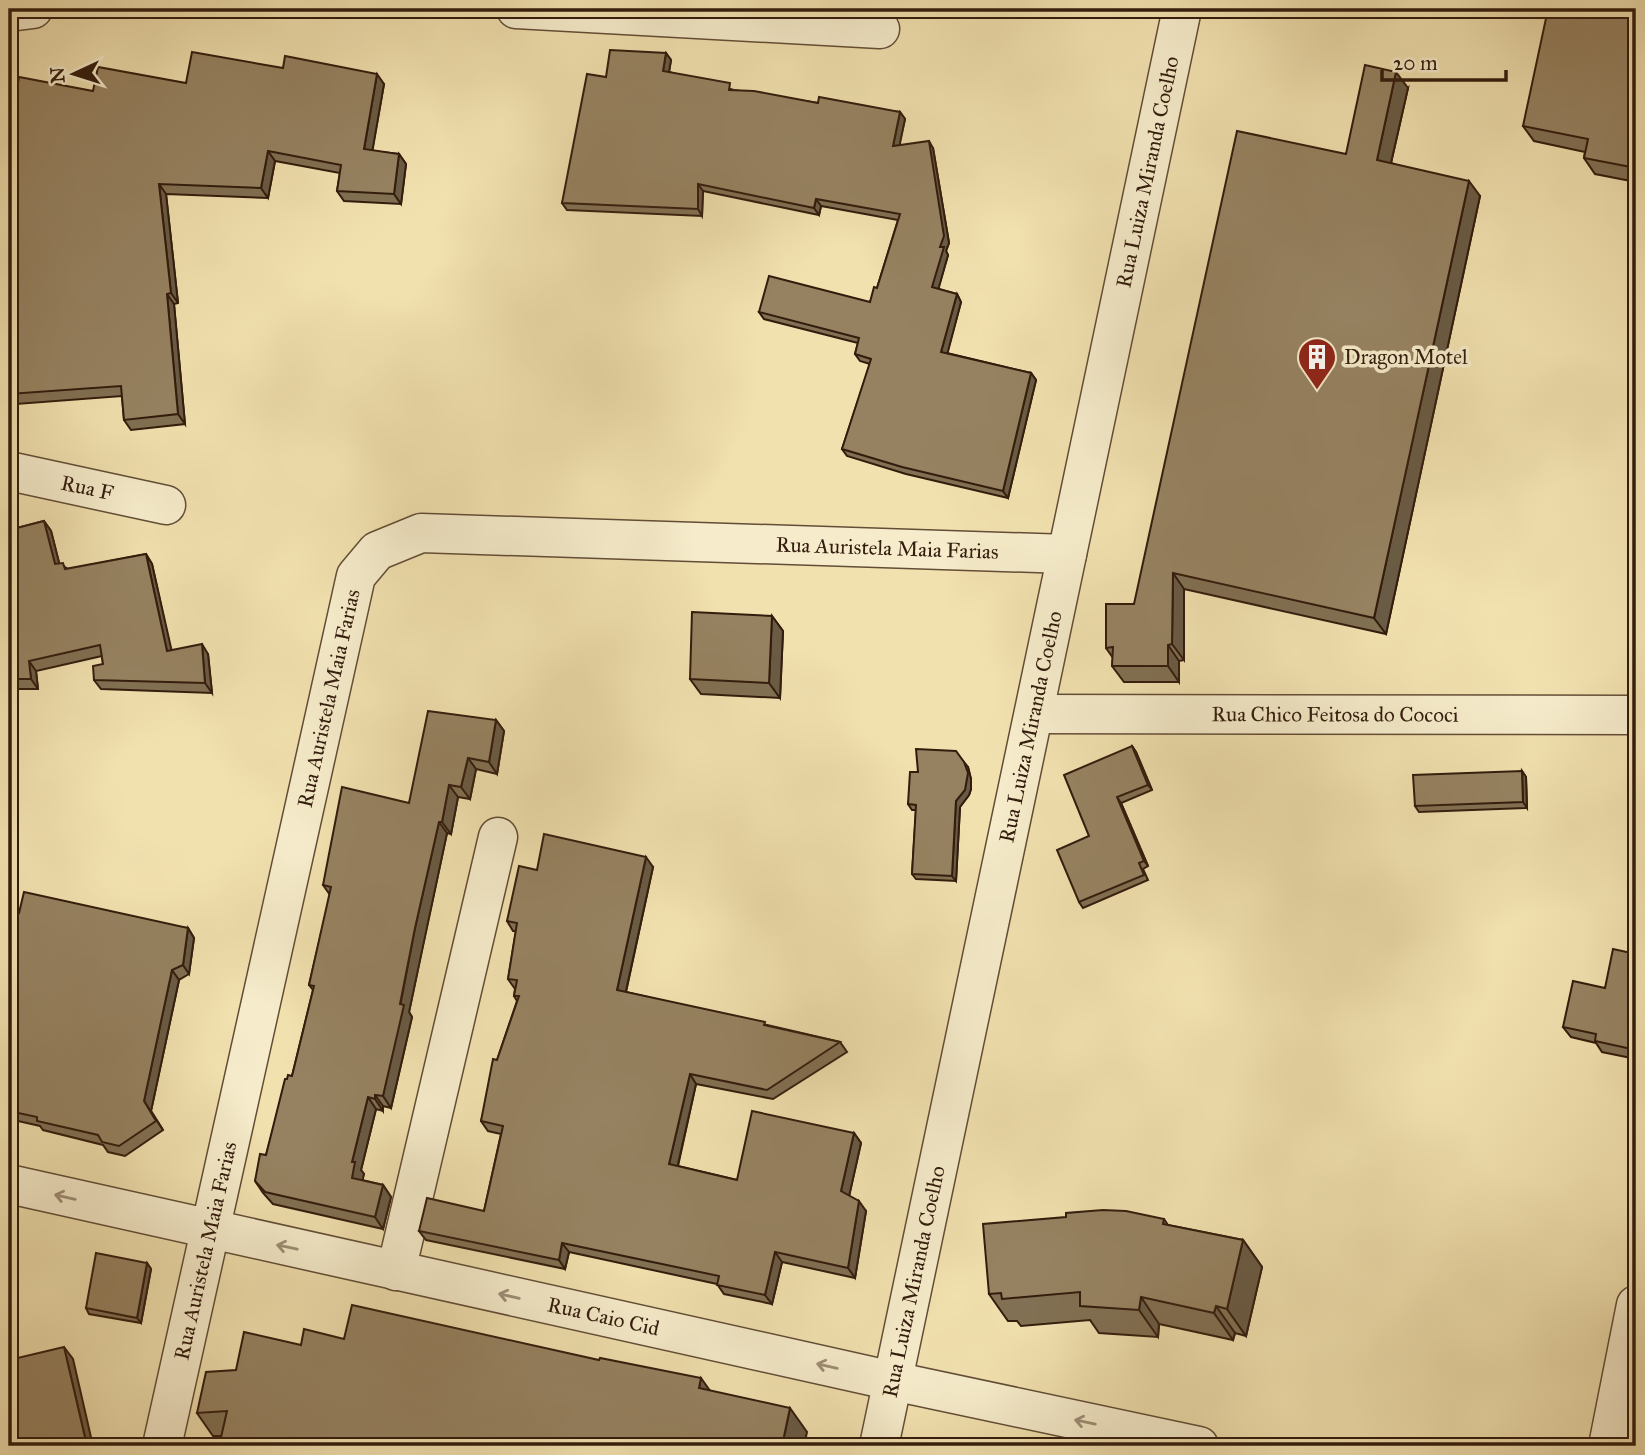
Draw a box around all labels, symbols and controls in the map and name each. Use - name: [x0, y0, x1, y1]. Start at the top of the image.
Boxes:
- north arrow: [38, 38, 108, 108]
- scale bar: [1382, 38, 1507, 82]
- text: 20 m: [1393, 50, 1438, 76]
- street label: Rua Luiza Miranda Coelho: [1111, 54, 1185, 290]
- text: N: [46, 66, 70, 84]
- building icon: Dragon Motel: [1296, 336, 1338, 391]
- place label: Dragon Motel: [1344, 344, 1468, 370]
- street label: Rua F: [59, 470, 116, 506]
- street label: Rua Auristela Maia Farias: [775, 532, 999, 565]
- street label: Rua Auristela Maia Farias: [292, 587, 366, 810]
- street label: Rua Luiza Miranda Coelho: [994, 608, 1068, 845]
- street label: Rua Chico Feitosa do Cococi: [1211, 701, 1459, 728]
- street label: Rua Auristela Maia Farias: [169, 1139, 242, 1362]
- street label: Rua Luiza Miranda Coelho: [877, 1163, 951, 1400]
- one-way arrow: [54, 1190, 77, 1203]
- one-way arrow: [276, 1239, 299, 1253]
- one-way arrow: [498, 1289, 521, 1302]
- street label: Rua Caio Cid: [545, 1291, 662, 1342]
- one-way arrow: [816, 1359, 838, 1372]
- one-way arrow: [1074, 1414, 1096, 1427]

